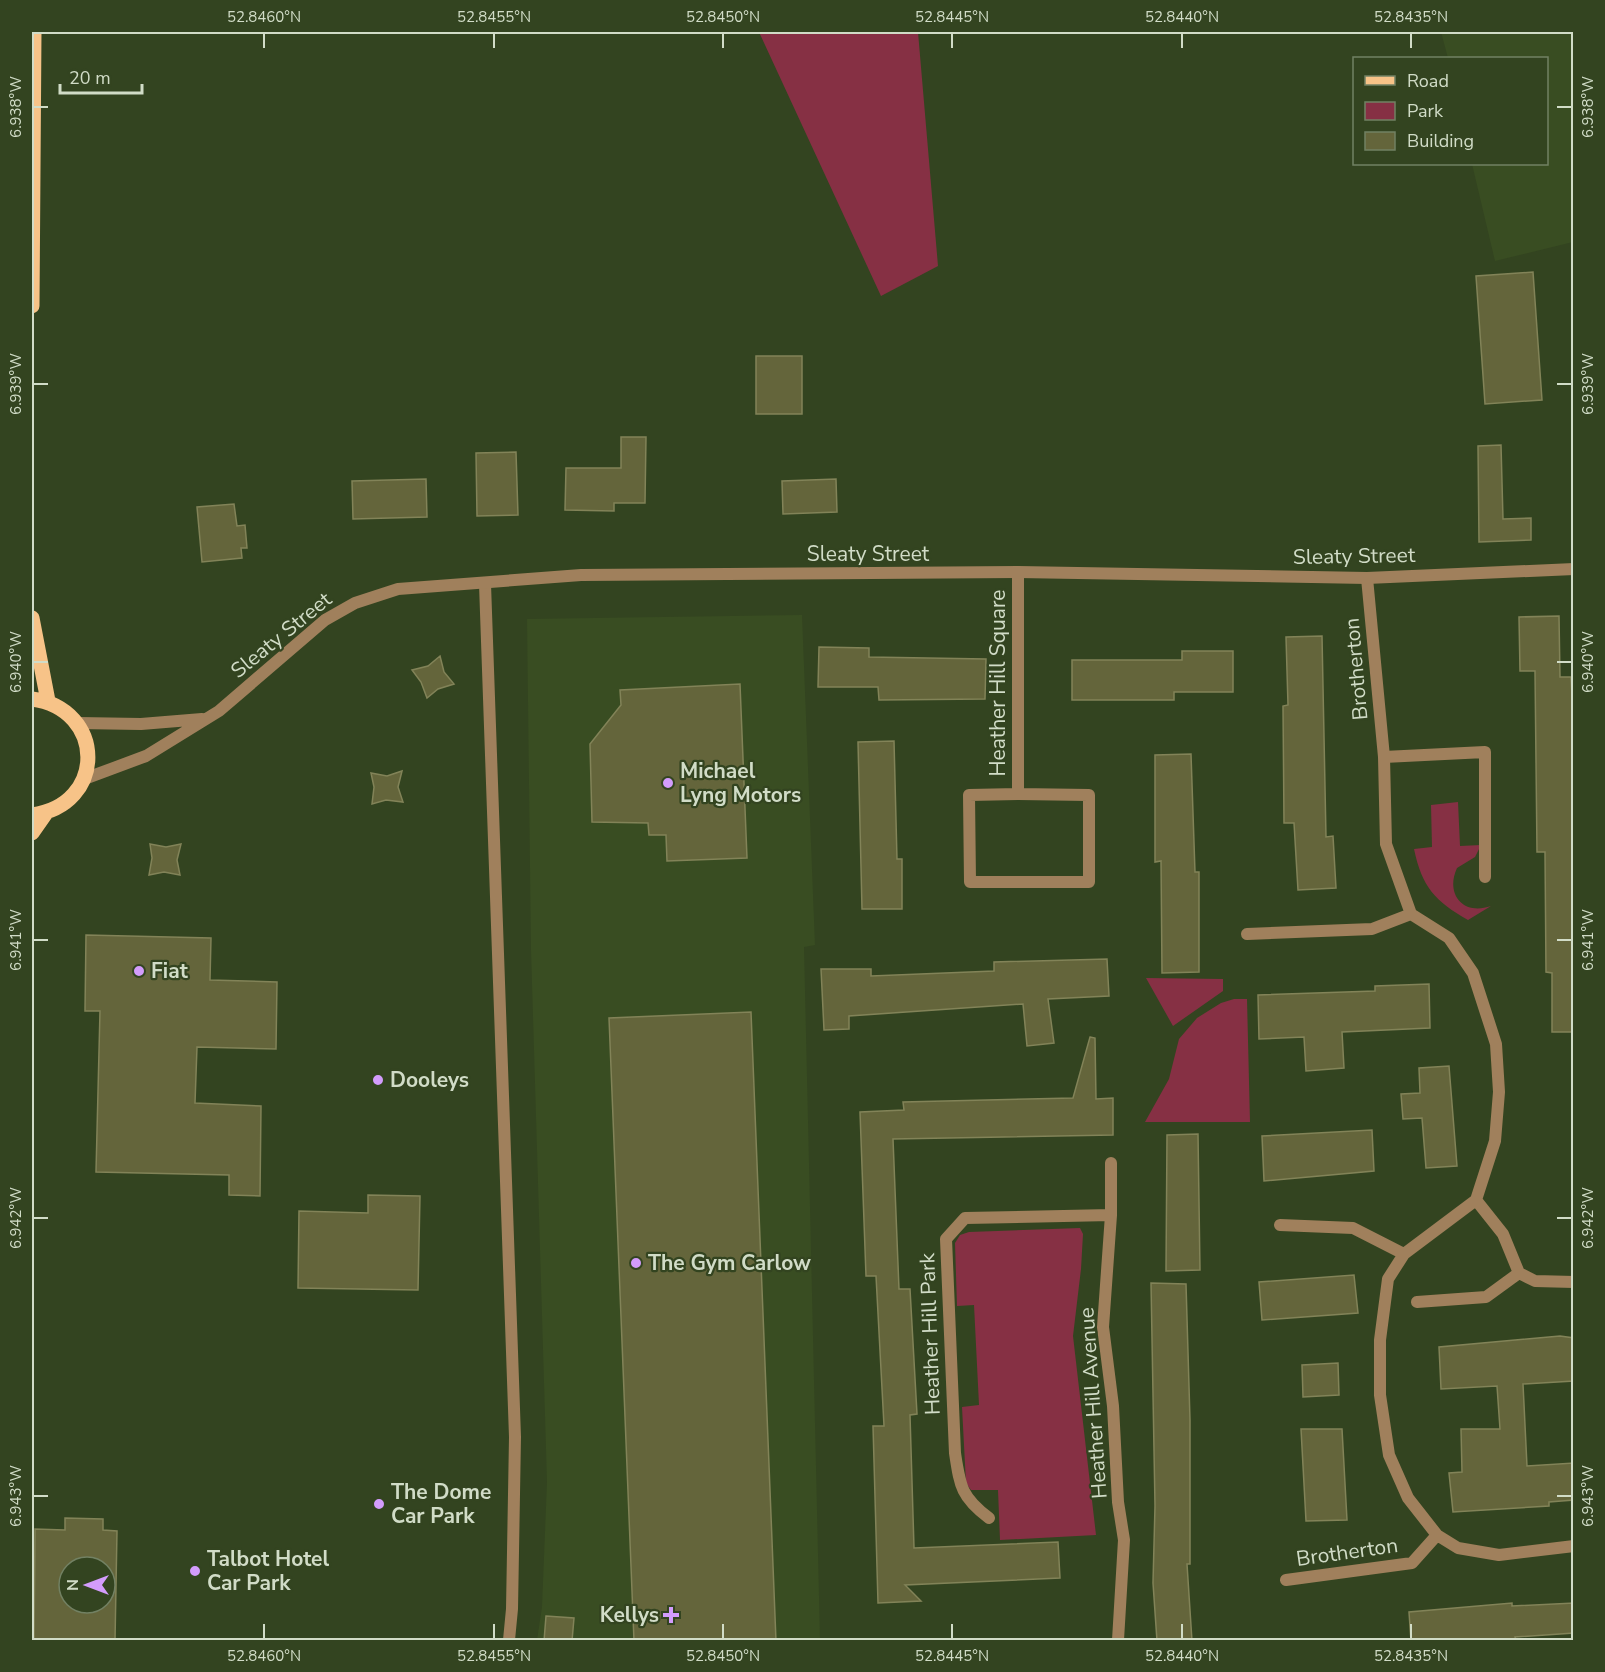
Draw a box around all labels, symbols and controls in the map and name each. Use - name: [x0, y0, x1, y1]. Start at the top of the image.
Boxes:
- text: 52.8460°N: [227, 7, 301, 27]
- text: 52.8455°N: [457, 7, 531, 27]
- text: 52.8450°N: [686, 7, 760, 27]
- text: 52.8445°N: [915, 7, 989, 27]
- text: 52.8440°N: [1145, 7, 1219, 27]
- text: 52.8435°N: [1374, 7, 1448, 27]
- scale bar: [60, 57, 142, 95]
- legend: [1353, 57, 1548, 165]
- text: 20 m: [69, 66, 111, 90]
- text: Road: [1407, 69, 1449, 93]
- text: 6.938°W: [6, 76, 26, 138]
- text: 6.938°W: [1578, 76, 1598, 138]
- text: Park: [1407, 99, 1444, 123]
- text: Building: [1407, 129, 1474, 153]
- text: 6.939°W: [6, 353, 26, 415]
- text: 6.939°W: [1578, 353, 1598, 415]
- street label: Sleaty Street: [807, 540, 930, 568]
- street label: Sleaty Street: [1293, 541, 1416, 571]
- street label: Sleaty Street: [225, 585, 338, 684]
- street label: Heather Hill Square: [984, 590, 1012, 776]
- street label: Brotherton: [1338, 617, 1374, 721]
- text: 6.940°W: [6, 631, 26, 693]
- text: 6.940°W: [1578, 631, 1598, 693]
- place label: Michael Lyng Motors: [680, 757, 801, 809]
- marker: Michael Lyng Motors: [661, 776, 675, 790]
- text: 6.941°W: [6, 909, 26, 971]
- text: 6.941°W: [1578, 909, 1598, 971]
- place label: Fiat: [151, 957, 189, 985]
- marker: Fiat: [132, 964, 146, 978]
- place label: Dooleys: [390, 1066, 469, 1094]
- marker: Dooleys: [371, 1073, 385, 1087]
- text: 6.942°W: [6, 1187, 26, 1249]
- text: 6.942°W: [1578, 1187, 1598, 1249]
- place label: The Gym Carlow: [648, 1249, 811, 1277]
- street label: Heather Hill Park: [913, 1252, 947, 1416]
- marker: The Gym Carlow: [629, 1256, 643, 1270]
- street label: Heather Hill Avenue: [1072, 1306, 1114, 1500]
- text: 6.943°W: [6, 1465, 26, 1527]
- text: 6.943°W: [1578, 1465, 1598, 1527]
- place label: The Dome Car Park: [391, 1478, 491, 1530]
- marker: The Dome Car Park: [372, 1497, 386, 1511]
- street label: Brotherton: [1294, 1531, 1400, 1573]
- place label: Talbot Hotel Car Park: [207, 1545, 329, 1597]
- north arrow: [57, 1555, 117, 1615]
- marker: Talbot Hotel Car Park: [188, 1564, 202, 1578]
- text: N: [62, 1579, 84, 1591]
- place label: Kellys: [600, 1601, 659, 1629]
- marker: Kellys: [664, 1608, 678, 1622]
- text: 52.8460°N: [227, 1646, 301, 1666]
- text: 52.8455°N: [457, 1646, 531, 1666]
- text: 52.8450°N: [686, 1646, 760, 1666]
- text: 52.8445°N: [915, 1646, 989, 1666]
- text: 52.8440°N: [1145, 1646, 1219, 1666]
- text: 52.8435°N: [1374, 1646, 1448, 1666]

